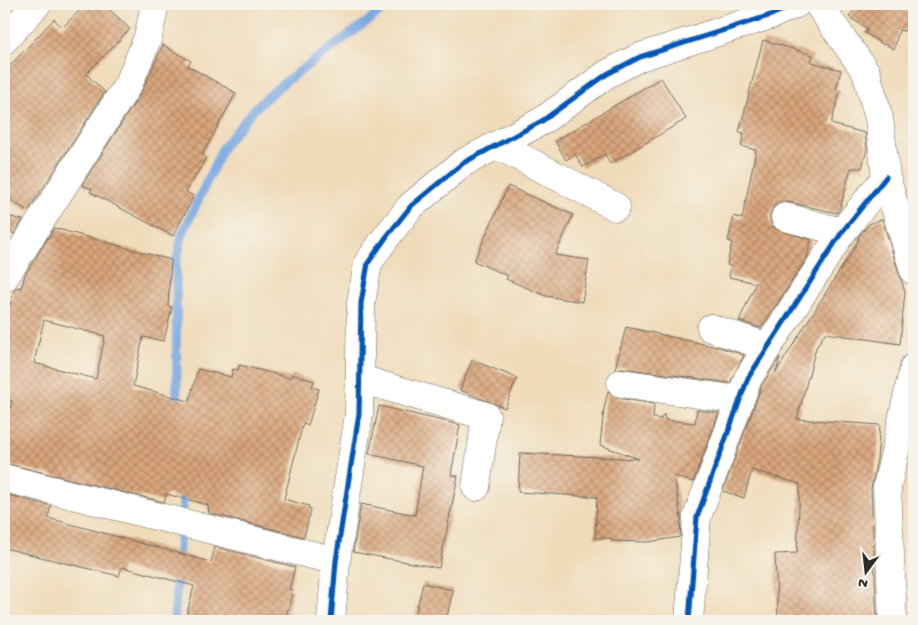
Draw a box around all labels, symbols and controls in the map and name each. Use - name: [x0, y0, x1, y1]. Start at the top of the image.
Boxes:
- north arrow: [840, 548, 890, 598]
- text: N: [857, 573, 870, 592]

